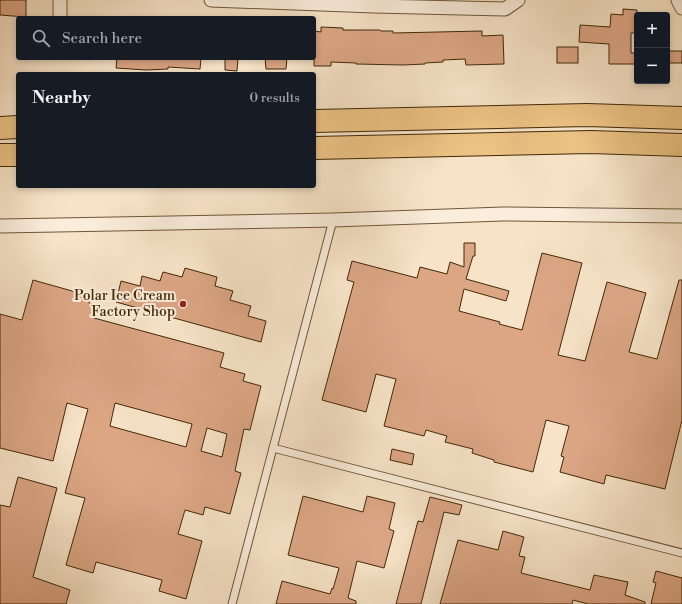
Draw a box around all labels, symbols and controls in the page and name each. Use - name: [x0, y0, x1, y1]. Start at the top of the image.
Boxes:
- map controls: [634, 12, 670, 84]
- button: +: [634, 12, 670, 48]
- search box: [16, 16, 316, 60]
- icon: search: [30, 27, 52, 49]
- text: Search here: [62, 29, 142, 48]
- button: −: [634, 48, 670, 84]
- text: Nearby: [32, 87, 91, 109]
- text: 0 results: [249, 90, 300, 106]
- place label: Polar Ice Cream Factory Shop: [74, 287, 175, 321]
- marker: Polar Ice Cream Factory Shop: [178, 299, 188, 309]

